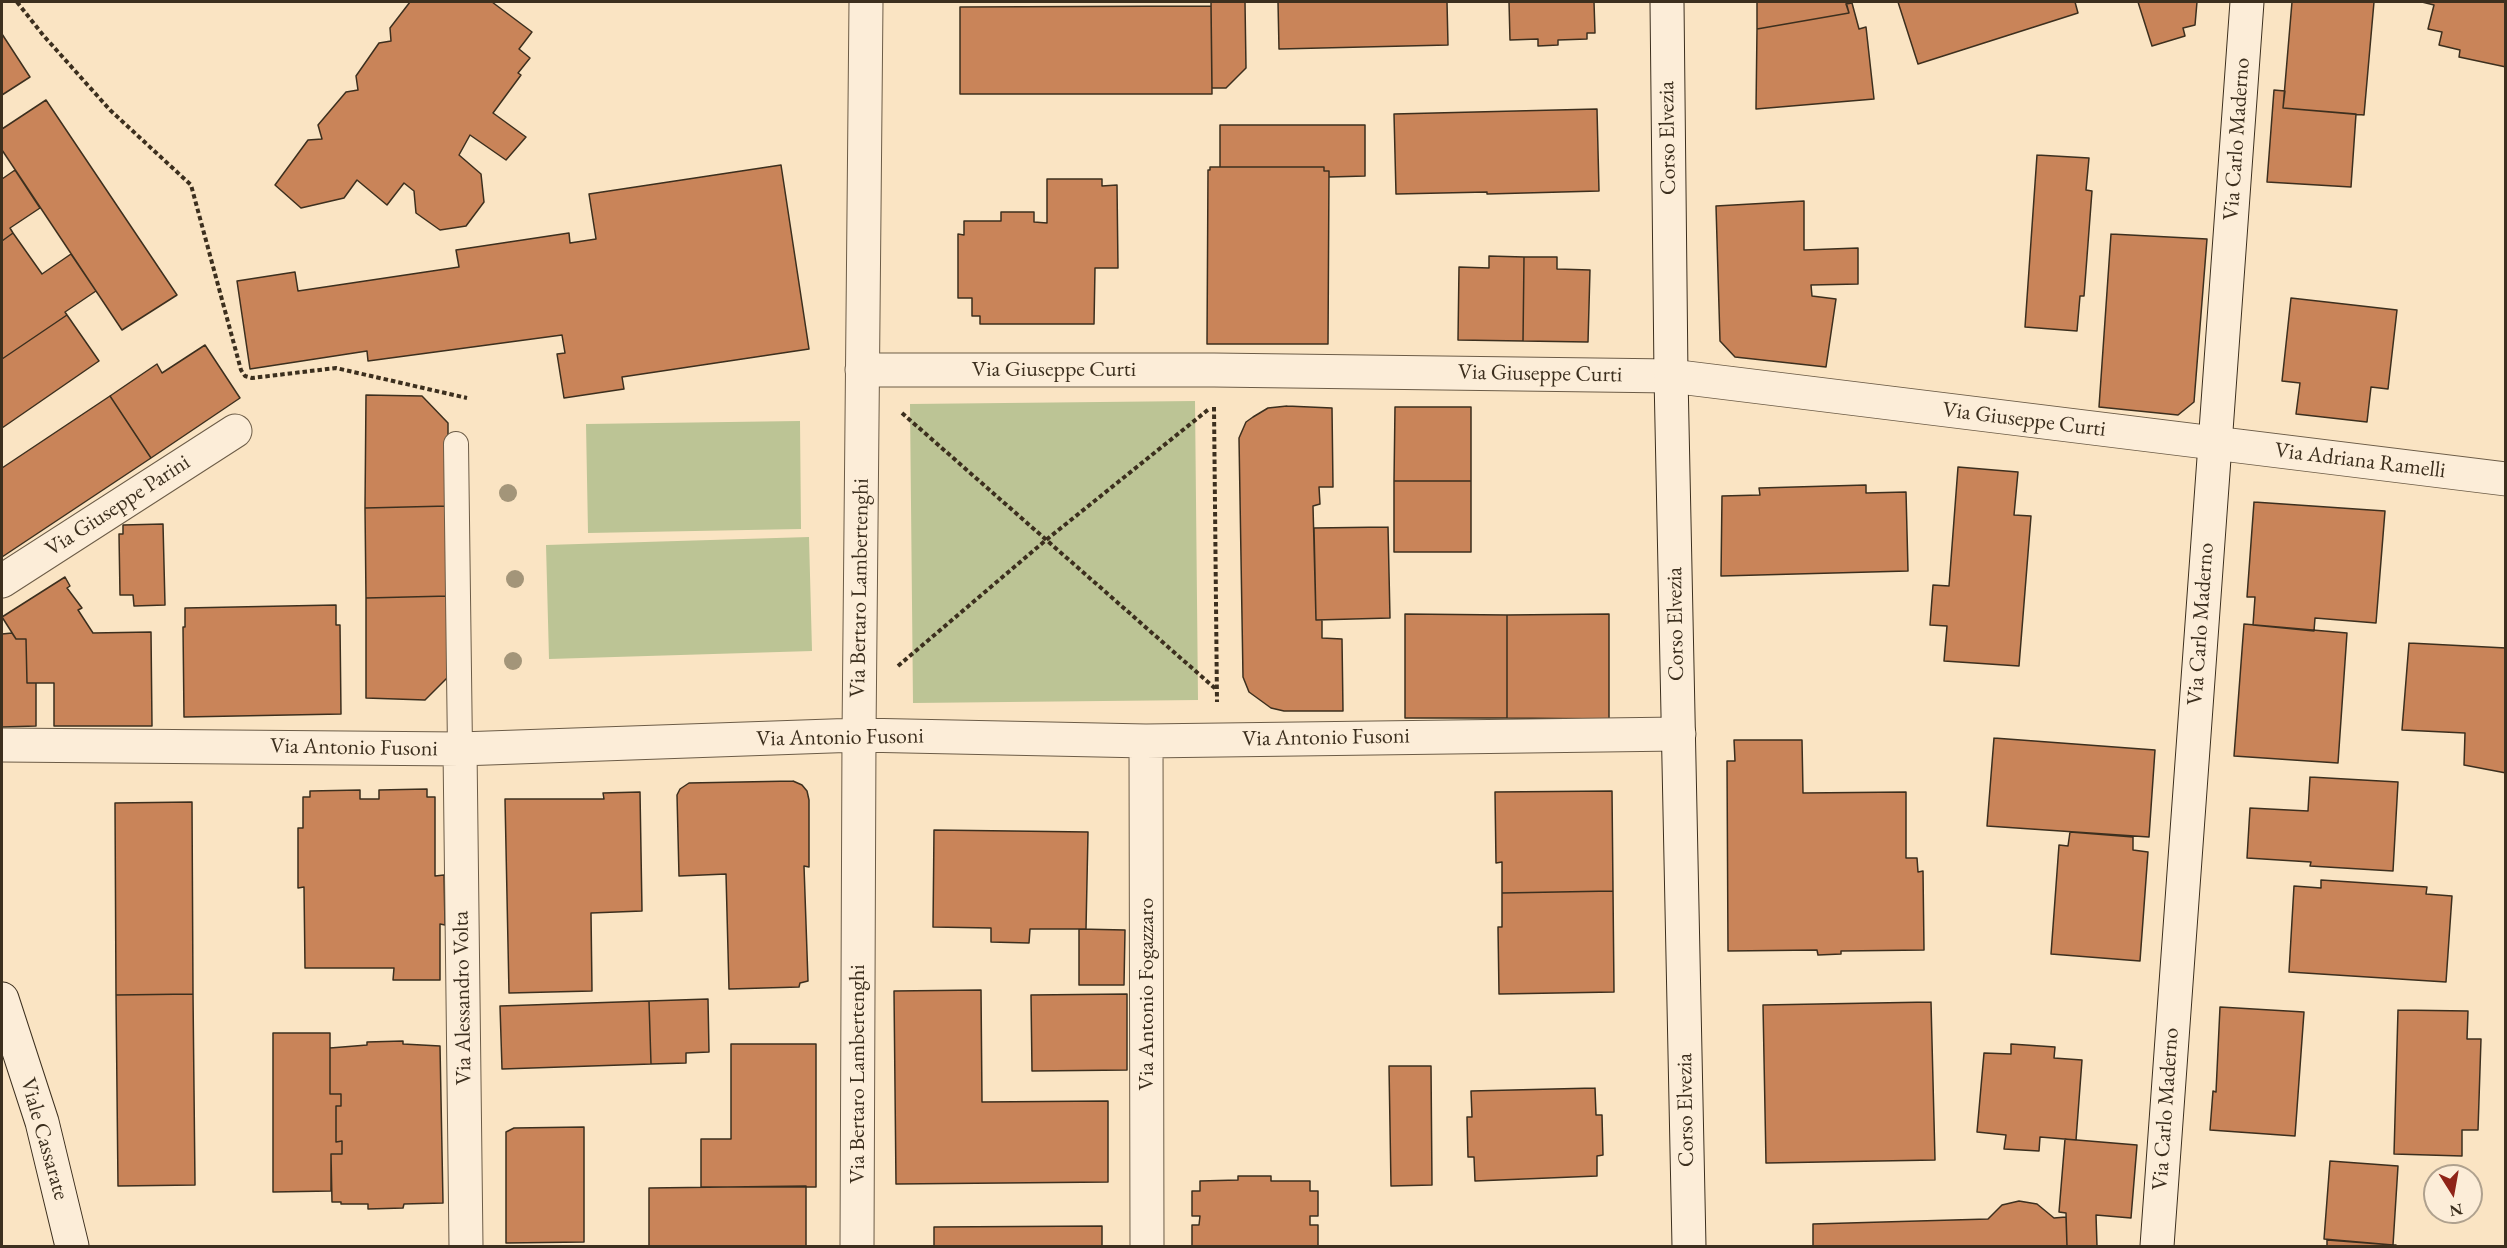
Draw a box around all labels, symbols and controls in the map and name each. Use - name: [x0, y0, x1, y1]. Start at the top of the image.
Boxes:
- street label: Via Carlo Maderno: [2218, 57, 2256, 221]
- street label: Corso Elvezia: [1654, 81, 1682, 195]
- street label: Via Giuseppe Curti: [972, 357, 1136, 383]
- street label: Via Giuseppe Curti: [1458, 359, 1622, 389]
- street label: Via Giuseppe Curti: [1941, 397, 2107, 443]
- street label: Via Adriana Ramelli: [2273, 437, 2447, 485]
- street label: Via Giuseppe Parini: [41, 449, 195, 563]
- street label: Via Bertaro Lambertenghi: [845, 478, 875, 698]
- street label: Via Carlo Maderno: [2182, 542, 2220, 706]
- street label: Corso Elvezia: [1662, 567, 1690, 681]
- street label: Via Antonio Fusoni: [756, 723, 924, 753]
- street label: Via Antonio Fusoni: [1242, 723, 1410, 753]
- street label: Via Antonio Fusoni: [270, 733, 438, 763]
- street label: Via Antonio Fogazzaro: [1134, 898, 1160, 1090]
- street label: Via Alessandro Volta: [448, 911, 478, 1085]
- street label: Via Bertaro Lambertenghi: [845, 964, 871, 1184]
- street label: Via Carlo Maderno: [2147, 1027, 2185, 1191]
- street label: Corso Elvezia: [1672, 1053, 1700, 1167]
- street label: Viale Cassarate: [14, 1075, 74, 1203]
- north arrow: [2423, 1164, 2483, 1224]
- text: N: [2448, 1199, 2465, 1222]

